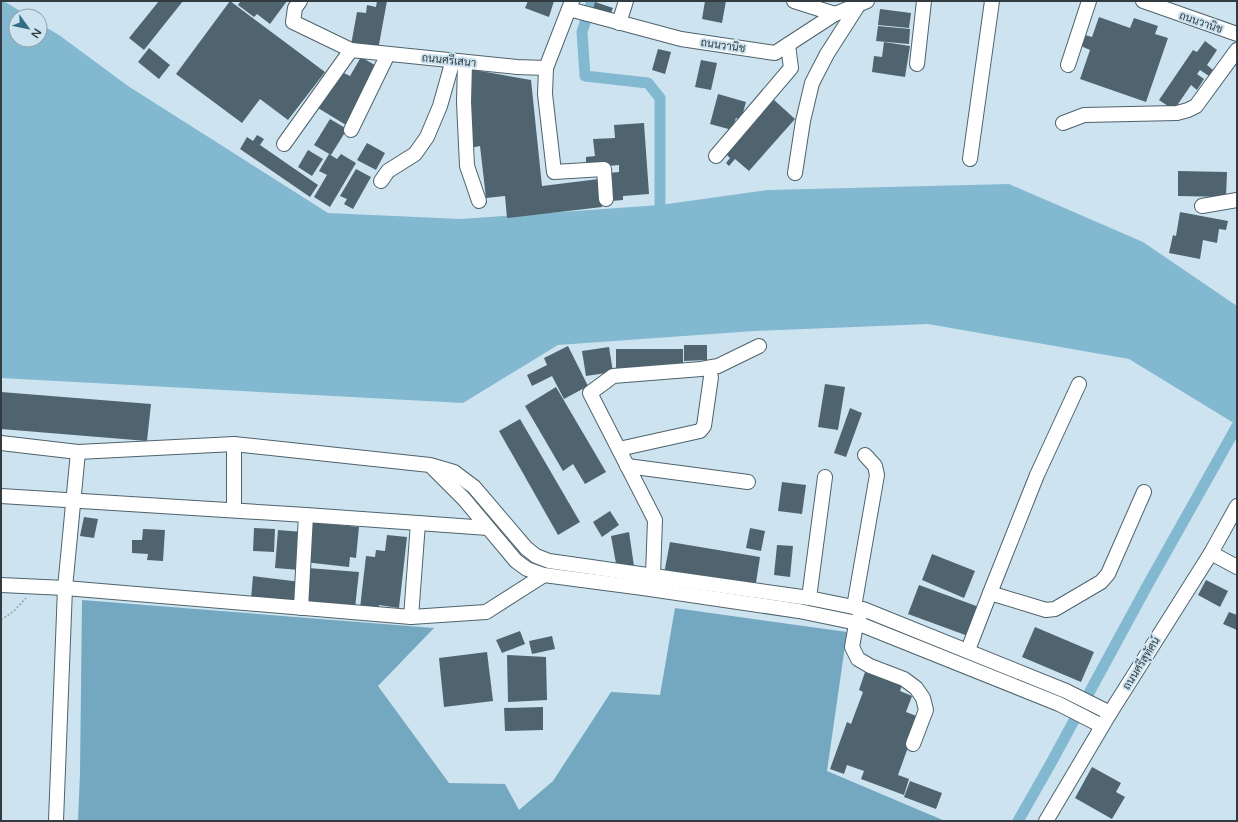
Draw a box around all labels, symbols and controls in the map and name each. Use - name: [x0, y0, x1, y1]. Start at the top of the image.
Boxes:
- north arrow: [8, 8, 48, 48]
- street label: ถนนวานิช: [1177, 9, 1225, 36]
- text: N: [28, 26, 44, 40]
- street label: ถนนวานิช: [700, 36, 746, 55]
- street label: ถนนศรีเสนา: [421, 49, 477, 70]
- street label: ถนนศรีสุทัศน์: [1118, 633, 1164, 693]

